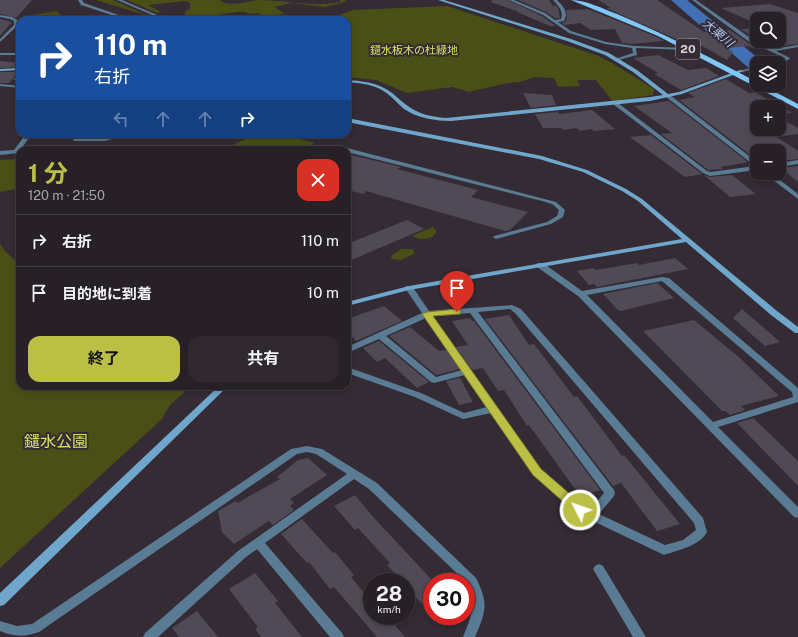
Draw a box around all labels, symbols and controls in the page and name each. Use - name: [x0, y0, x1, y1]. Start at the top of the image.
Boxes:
- map controls: [750, 12, 786, 180]
- button: search: [750, 12, 786, 48]
- water label: 大栗川: [700, 16, 738, 51]
- text: 110 m: [94, 28, 167, 61]
- icon: right: [28, 32, 80, 84]
- road number: 20: [676, 39, 700, 59]
- park label: 鑓水板木の杜緑地: [370, 44, 458, 56]
- button: layers: [750, 56, 786, 92]
- text: 右折: [94, 66, 130, 87]
- button: +: [750, 100, 786, 136]
- icon: left: [110, 108, 132, 130]
- icon: ahead: [152, 108, 174, 130]
- icon: ahead: [194, 108, 216, 130]
- icon: right: [236, 108, 258, 130]
- button: −: [750, 144, 786, 180]
- text: 1 分: [28, 159, 68, 187]
- button: close: [297, 159, 339, 201]
- text: 120 m · 21:50: [28, 188, 105, 203]
- icon: right: [28, 230, 50, 252]
- text: 110 m: [301, 232, 339, 249]
- text: 右折: [62, 233, 92, 250]
- pin: [440, 271, 474, 312]
- icon: arrive: [446, 277, 468, 299]
- icon: arrive: [28, 282, 50, 304]
- text: 10 m: [307, 284, 339, 301]
- text: 目的地に到着: [62, 285, 152, 302]
- button: 終了: [28, 336, 180, 382]
- button: 共有: [188, 336, 339, 382]
- park label: 鑓水公園: [24, 432, 88, 451]
- position arrow: [559, 489, 601, 531]
- speed limit sign: 30: [423, 573, 475, 625]
- text: 28: [376, 582, 402, 606]
- text: km/h: [377, 603, 401, 615]

